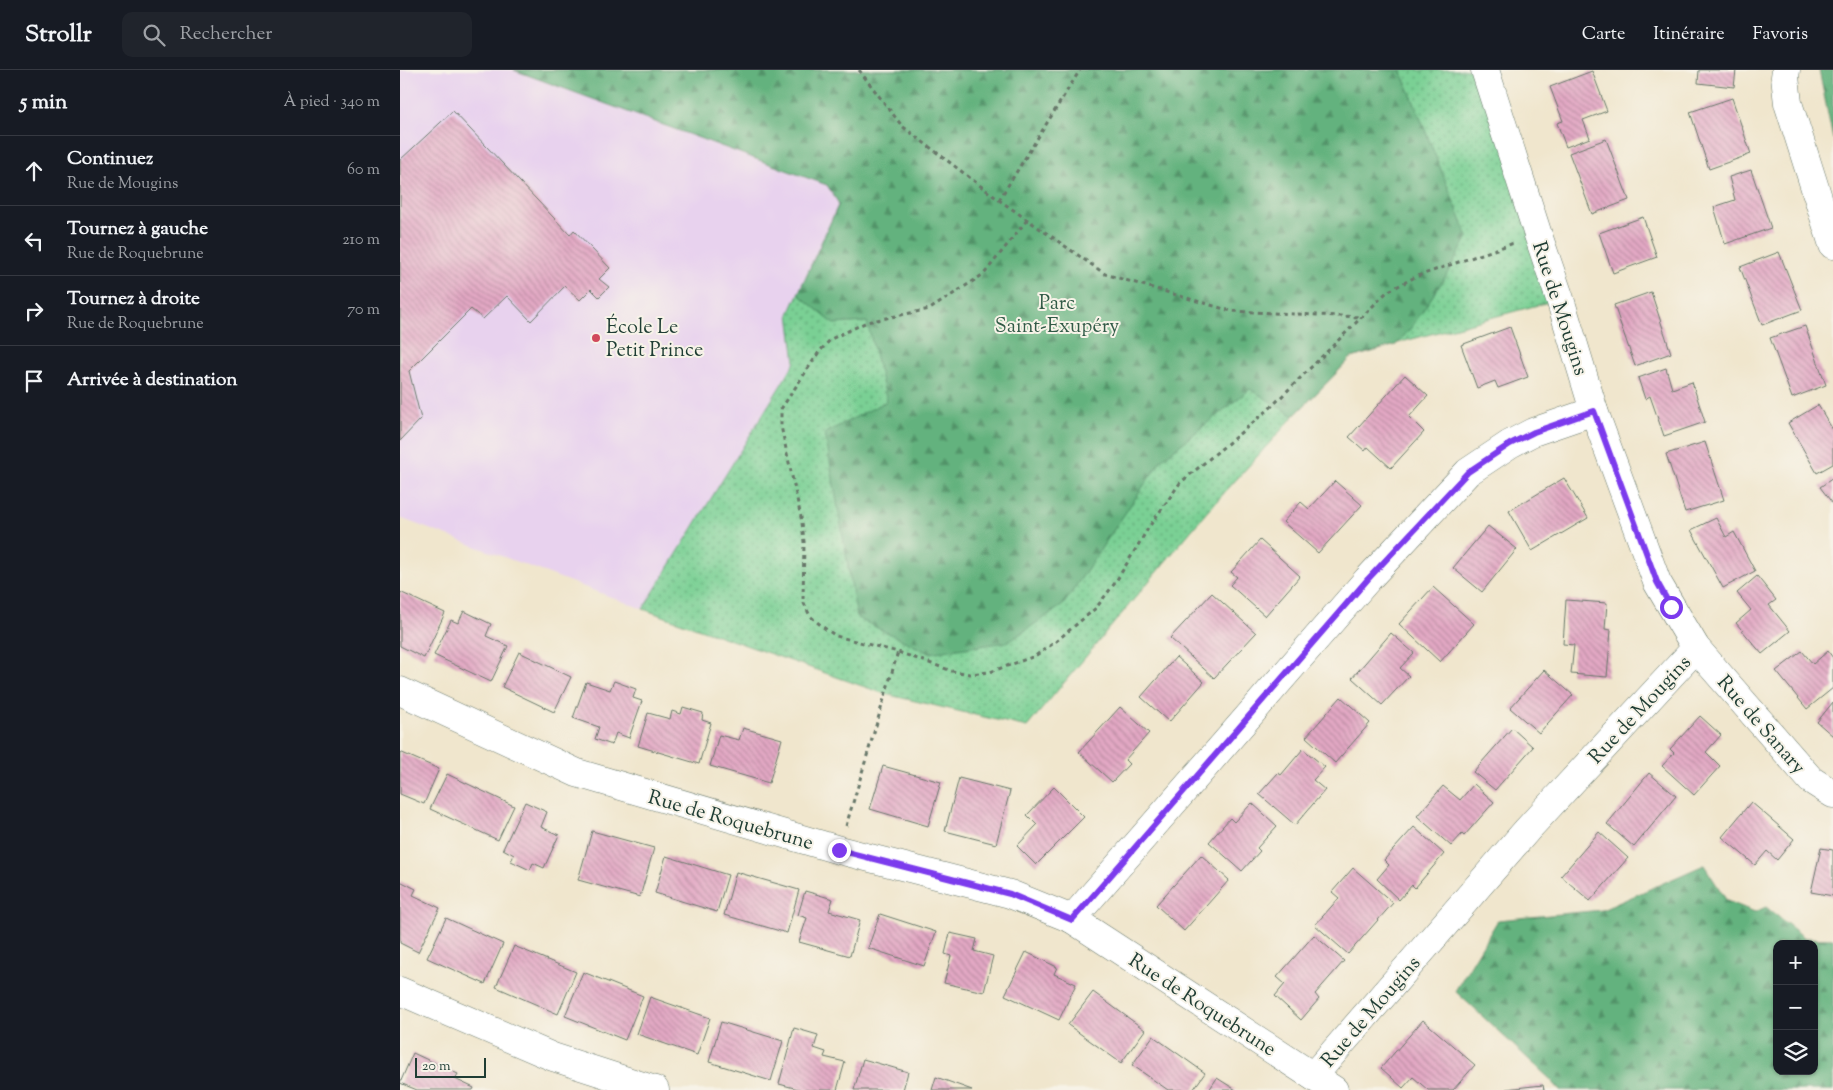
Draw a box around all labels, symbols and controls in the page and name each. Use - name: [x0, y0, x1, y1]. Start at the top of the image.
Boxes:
- search box: [122, 12, 472, 57]
- text: Strollr: [25, 18, 92, 52]
- icon: search: [140, 21, 168, 49]
- text: Rechercher: [180, 21, 273, 48]
- text: Carte: [1582, 22, 1625, 48]
- text: Itinéraire: [1653, 22, 1725, 48]
- text: Favoris: [1753, 22, 1808, 48]
- text: 5 min: [20, 88, 67, 118]
- text: À pied · 340 m: [283, 91, 380, 114]
- text: Continuez: [67, 146, 153, 173]
- icon: ahead: [20, 157, 48, 185]
- text: 60 m: [347, 159, 380, 182]
- text: Rue de Mougins: [67, 173, 178, 196]
- text: Tournez à gauche: [67, 216, 208, 243]
- icon: left: [20, 227, 48, 255]
- text: 210 m: [342, 229, 380, 252]
- street label: Rue de Mougins: [1523, 238, 1594, 380]
- text: Rue de Roquebrune: [67, 243, 204, 266]
- text: Tournez à droite: [67, 286, 200, 313]
- park label: Parc Saint-Exupéry: [995, 290, 1119, 342]
- icon: right: [20, 297, 48, 325]
- text: 70 m: [347, 299, 380, 322]
- text: Rue de Roquebrune: [67, 313, 204, 336]
- place label: École Le Petit Prince: [606, 313, 703, 366]
- marker: École Le Petit Prince: [590, 332, 602, 344]
- icon: arrive: [20, 367, 48, 395]
- text: Arrivée à destination: [67, 367, 238, 394]
- route start: [1660, 596, 1683, 619]
- street label: Rue de Mougins: [1583, 650, 1699, 772]
- street label: Rue de Sanary: [1709, 670, 1811, 782]
- street label: Rue de Roquebrune: [644, 784, 816, 859]
- route end: [828, 839, 851, 862]
- map controls: [1773, 940, 1818, 1075]
- button: +: [1773, 940, 1818, 985]
- street label: Rue de Roquebrune: [1122, 947, 1281, 1065]
- street label: Rue de Mougins: [1315, 950, 1429, 1075]
- button: −: [1773, 985, 1818, 1030]
- button: layers: [1773, 1030, 1818, 1075]
- scale bar: [415, 1055, 486, 1078]
- text: 20 m: [422, 1057, 451, 1077]

